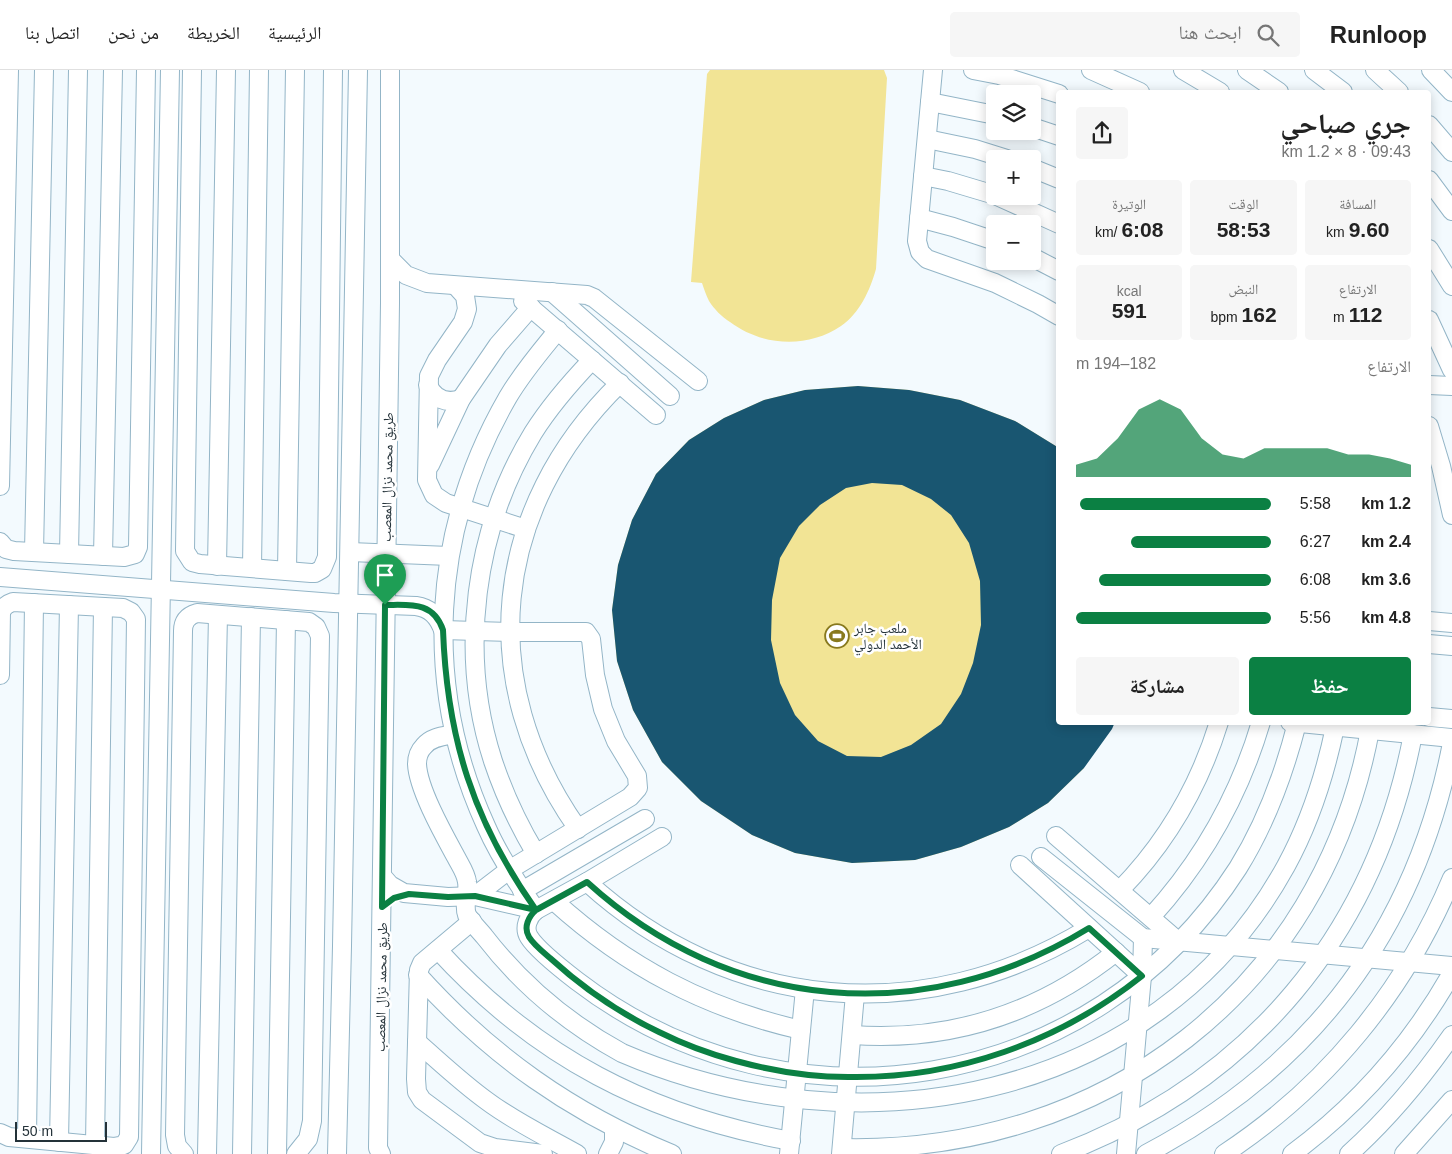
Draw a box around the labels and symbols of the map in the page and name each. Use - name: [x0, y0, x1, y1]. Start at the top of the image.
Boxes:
- street label: طريق محمد نزال المعصب: [378, 412, 398, 542]
- pin: [364, 554, 406, 605]
- place label: ملعب جابر الأحمد الدولي: [853, 620, 922, 656]
- sports icon: ملعب جابر الأحمد الدولي: [824, 623, 850, 649]
- street label: طريق محمد نزال المعصب: [372, 922, 392, 1052]
- scale bar: [15, 1119, 108, 1142]

